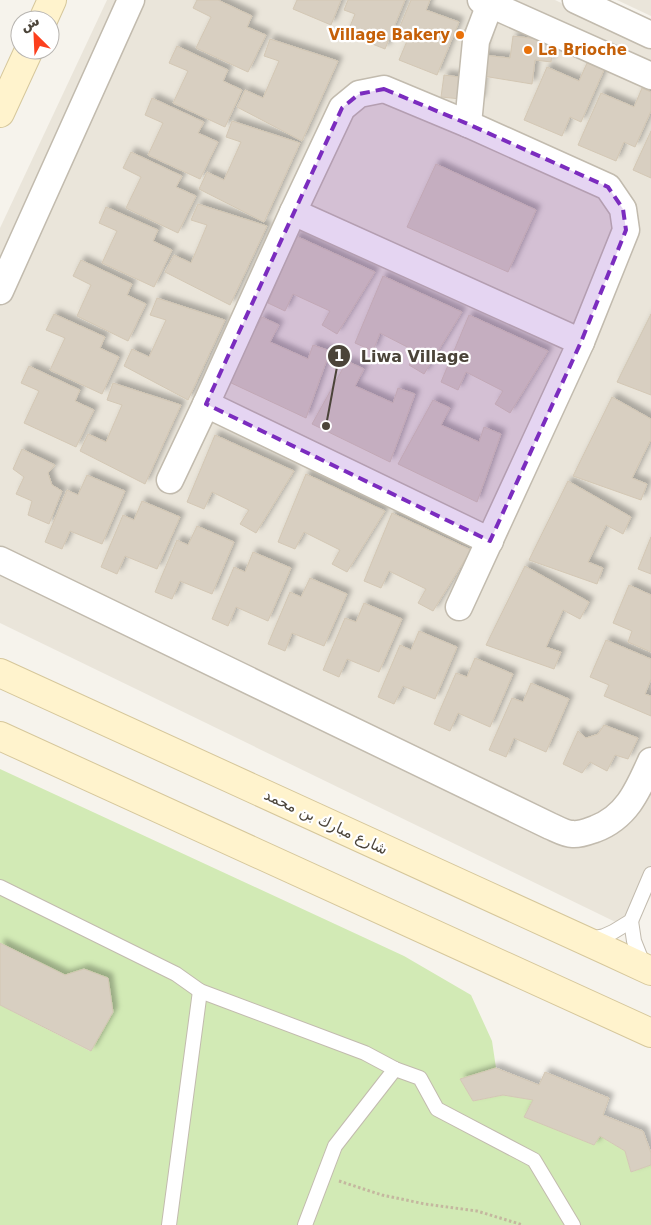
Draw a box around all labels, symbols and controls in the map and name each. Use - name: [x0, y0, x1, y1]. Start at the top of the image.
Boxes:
- north arrow: [10, 10, 60, 60]
- text: ش: [18, 12, 42, 34]
- place label: Village Bakery: [328, 26, 450, 44]
- marker: Village Bakery: [454, 29, 466, 41]
- place label: La Brioche: [538, 41, 627, 59]
- marker: La Brioche: [522, 44, 534, 56]
- callout: Liwa Village: [326, 340, 480, 371]
- text: 1: [334, 347, 344, 365]
- text: Liwa Village: [361, 347, 469, 366]
- street label: شارع مبارك بن محمد: [261, 785, 391, 859]

